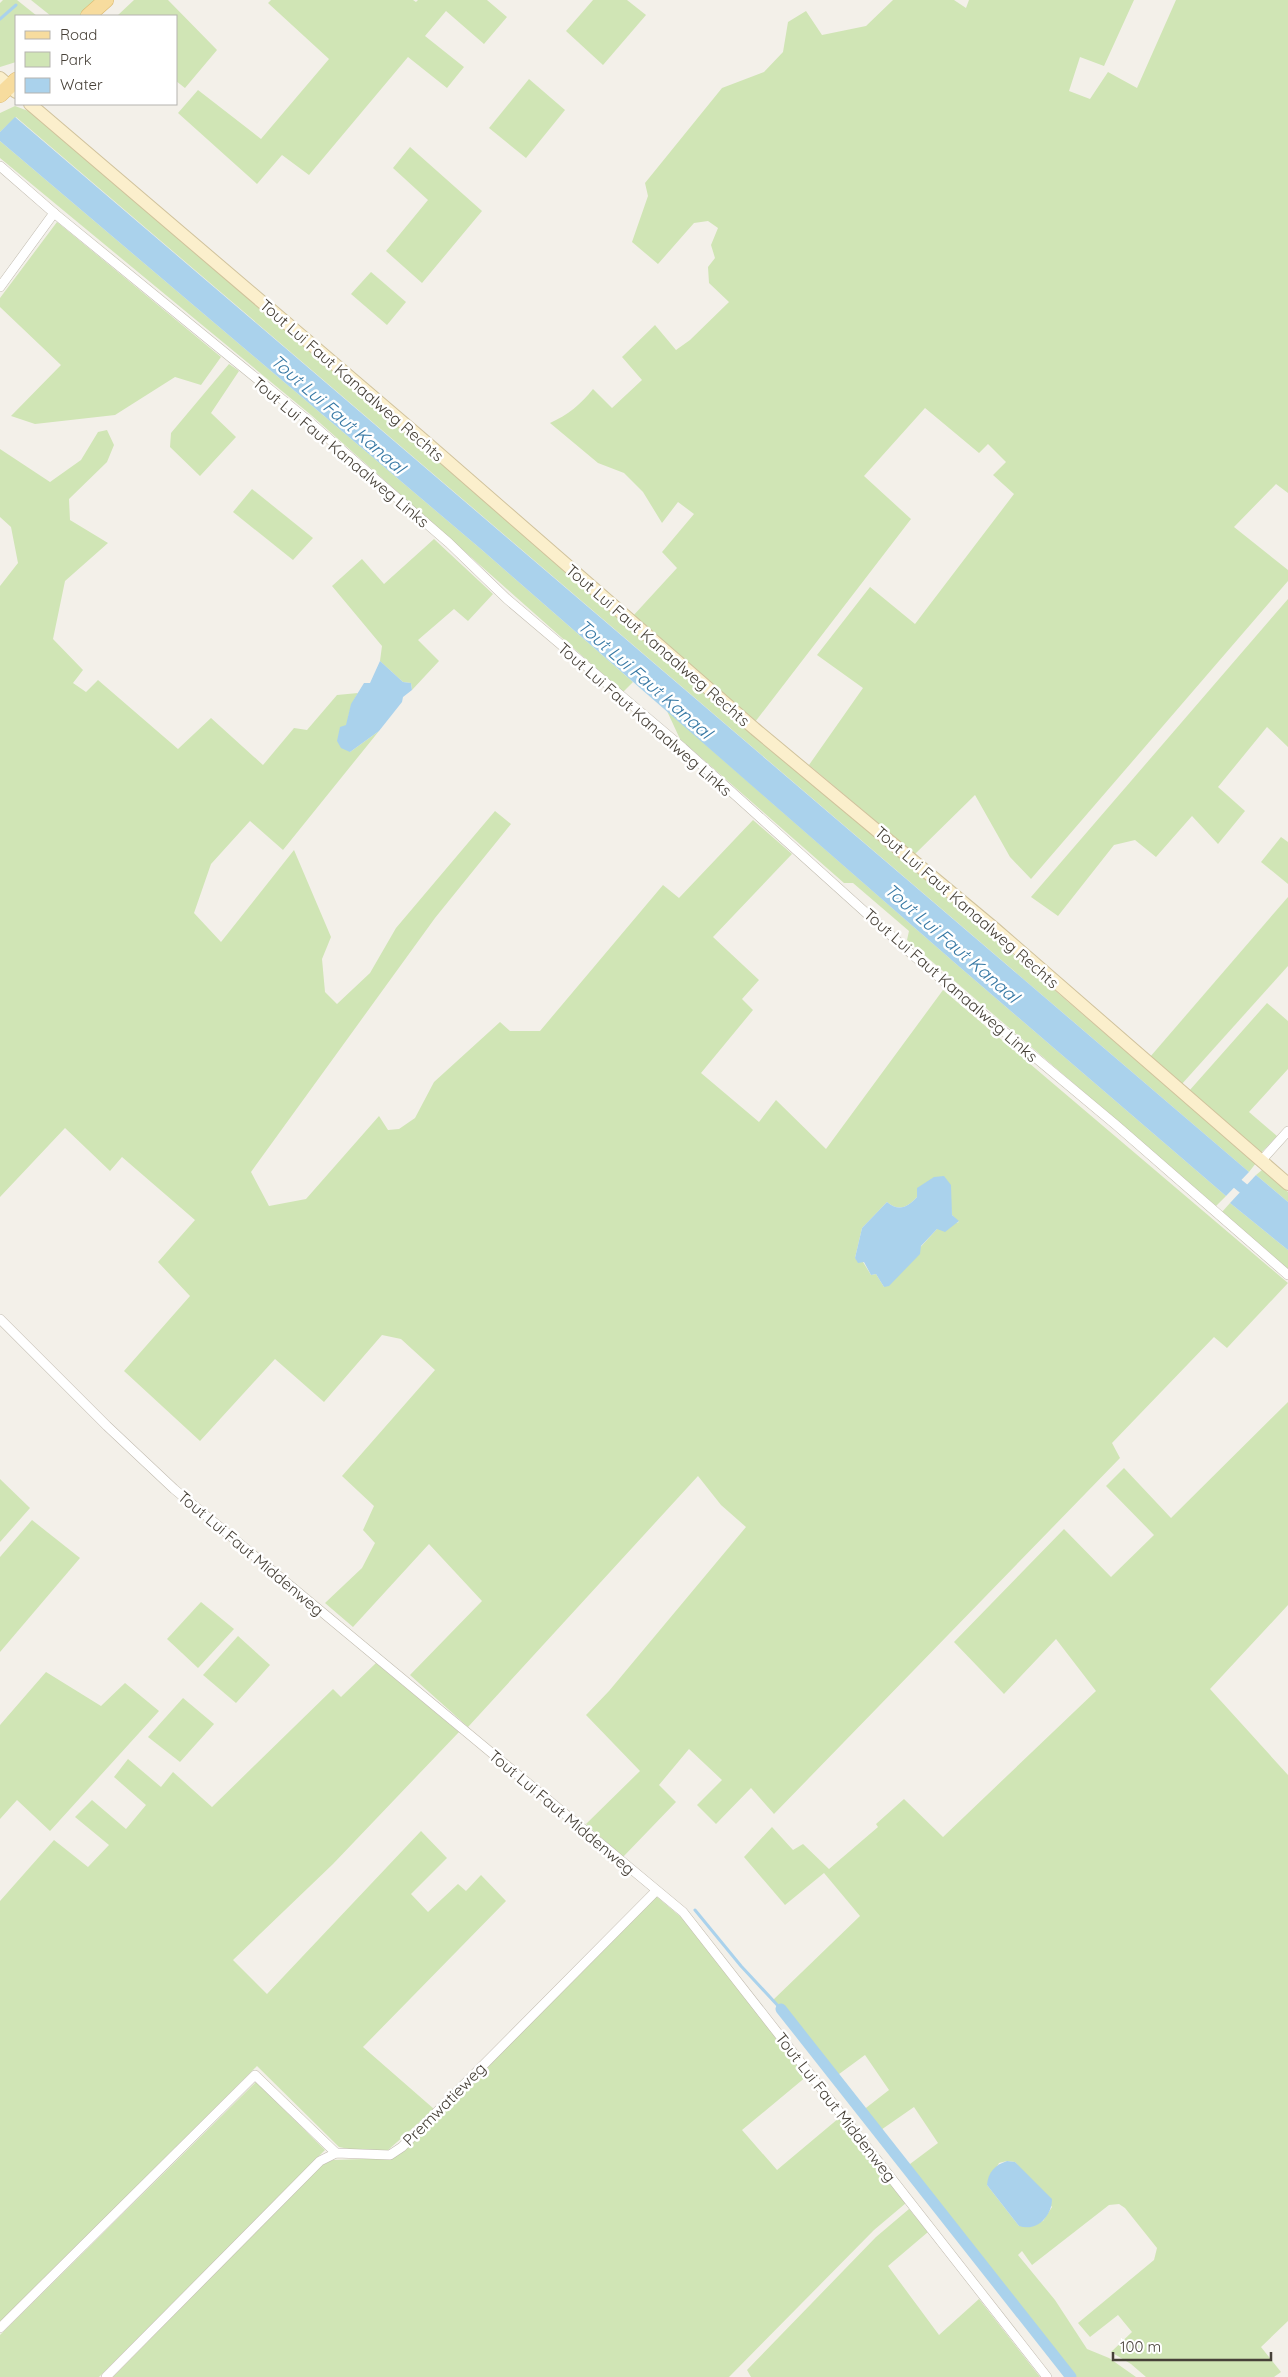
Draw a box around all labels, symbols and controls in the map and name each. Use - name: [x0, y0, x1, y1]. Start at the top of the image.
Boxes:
- legend: [15, 15, 178, 105]
- text: Road: [60, 25, 97, 44]
- text: Park: [60, 50, 92, 69]
- text: Water: [60, 75, 103, 94]
- street label: Tout Lui Faut Kanaalweg Rechts: [256, 295, 448, 465]
- water label: Tout Lui Faut Kanaal: [266, 350, 410, 478]
- street label: Tout Lui Faut Kanaalweg Links: [249, 372, 433, 532]
- street label: Tout Lui Faut Kanaalweg Rechts: [562, 560, 754, 730]
- water label: Tout Lui Faut Kanaal: [573, 615, 717, 743]
- street label: Tout Lui Faut Kanaalweg Links: [554, 638, 736, 800]
- street label: Tout Lui Faut Kanaalweg Rechts: [871, 822, 1063, 992]
- water label: Tout Lui Faut Kanaal: [880, 879, 1024, 1007]
- street label: Tout Lui Faut Kanaalweg Links: [860, 904, 1042, 1066]
- street label: Tout Lui Faut Middenweg: [174, 1486, 328, 1620]
- street label: Tout Lui Faut Middenweg: [485, 1745, 639, 1879]
- street label: Tout Lui Faut Middenweg: [771, 2028, 901, 2186]
- street label: Premwatieweg: [398, 2058, 490, 2150]
- scale bar: [1113, 2330, 1270, 2362]
- text: 100 m: [1120, 2337, 1161, 2356]

